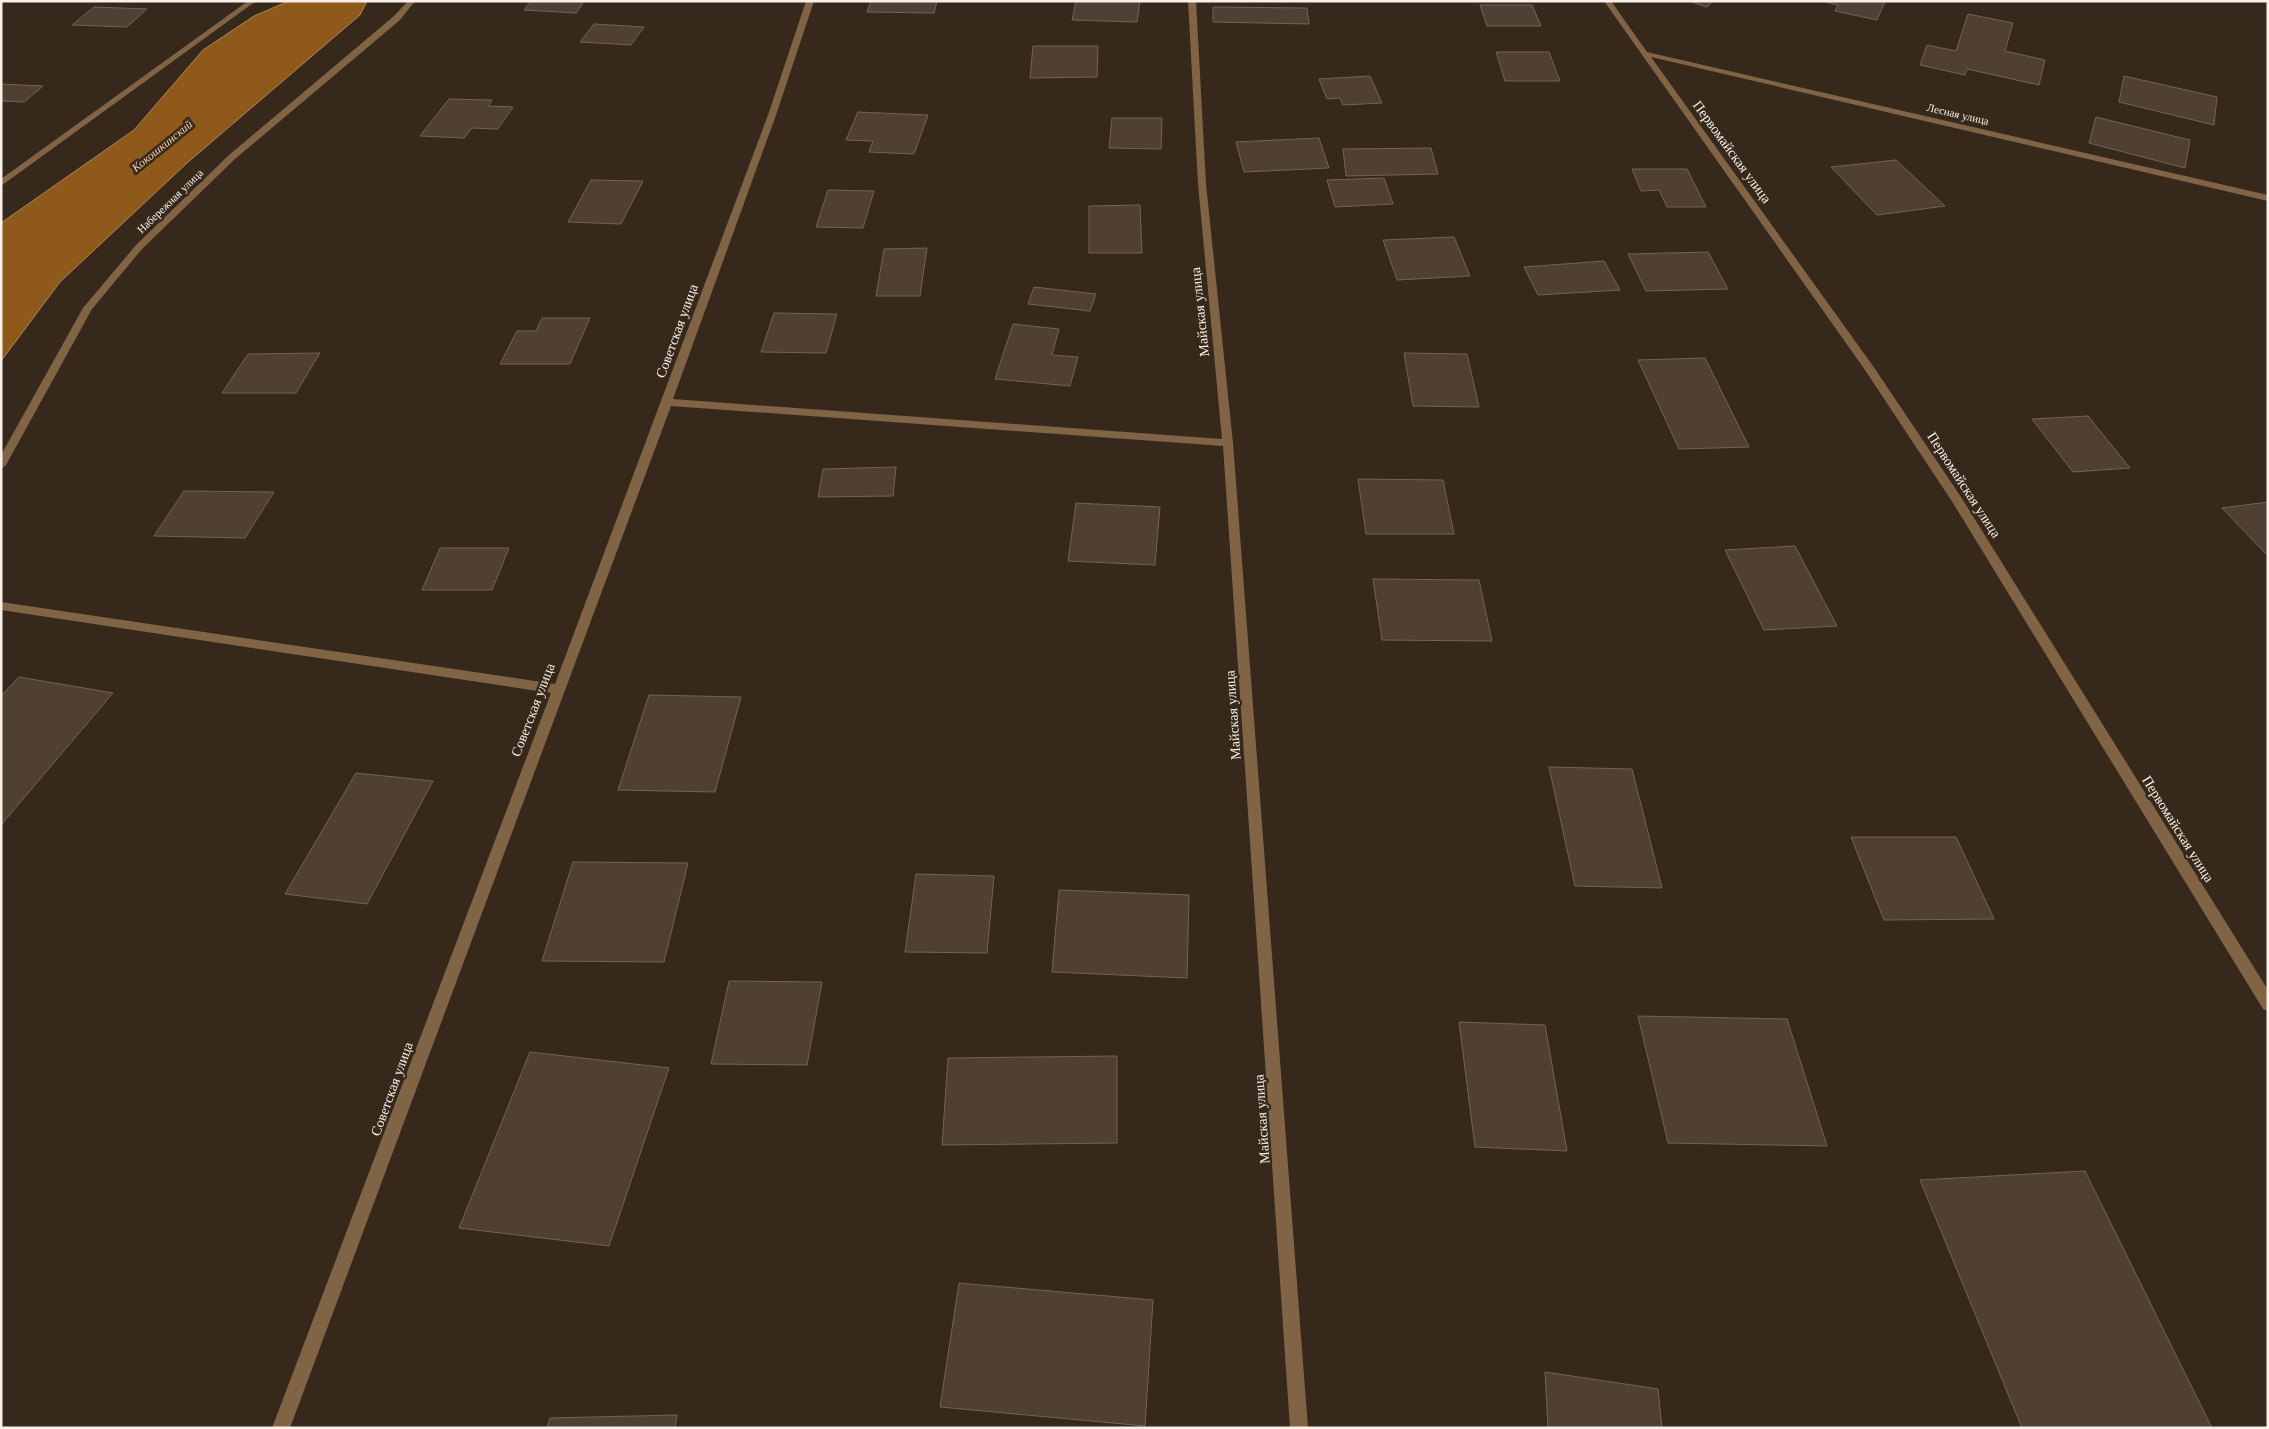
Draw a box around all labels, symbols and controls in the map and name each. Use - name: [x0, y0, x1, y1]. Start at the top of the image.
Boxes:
- street label: Первомайская улица: [1690, 98, 1775, 207]
- street label: Лесная улица: [1926, 101, 1990, 127]
- water label: Кокошкинский: [128, 117, 195, 175]
- street label: Набережная улица: [135, 166, 205, 235]
- street label: Майская улица: [1188, 266, 1212, 357]
- street label: Советская улица: [653, 281, 701, 380]
- street label: Первомайская улица: [1924, 430, 2004, 541]
- street label: Советская улица: [508, 660, 558, 759]
- street label: Майская улица: [1222, 669, 1244, 760]
- street label: Первомайская улица: [2139, 773, 2217, 886]
- street label: Советская улица: [368, 1039, 416, 1138]
- street label: Майская улица: [1251, 1073, 1273, 1164]

